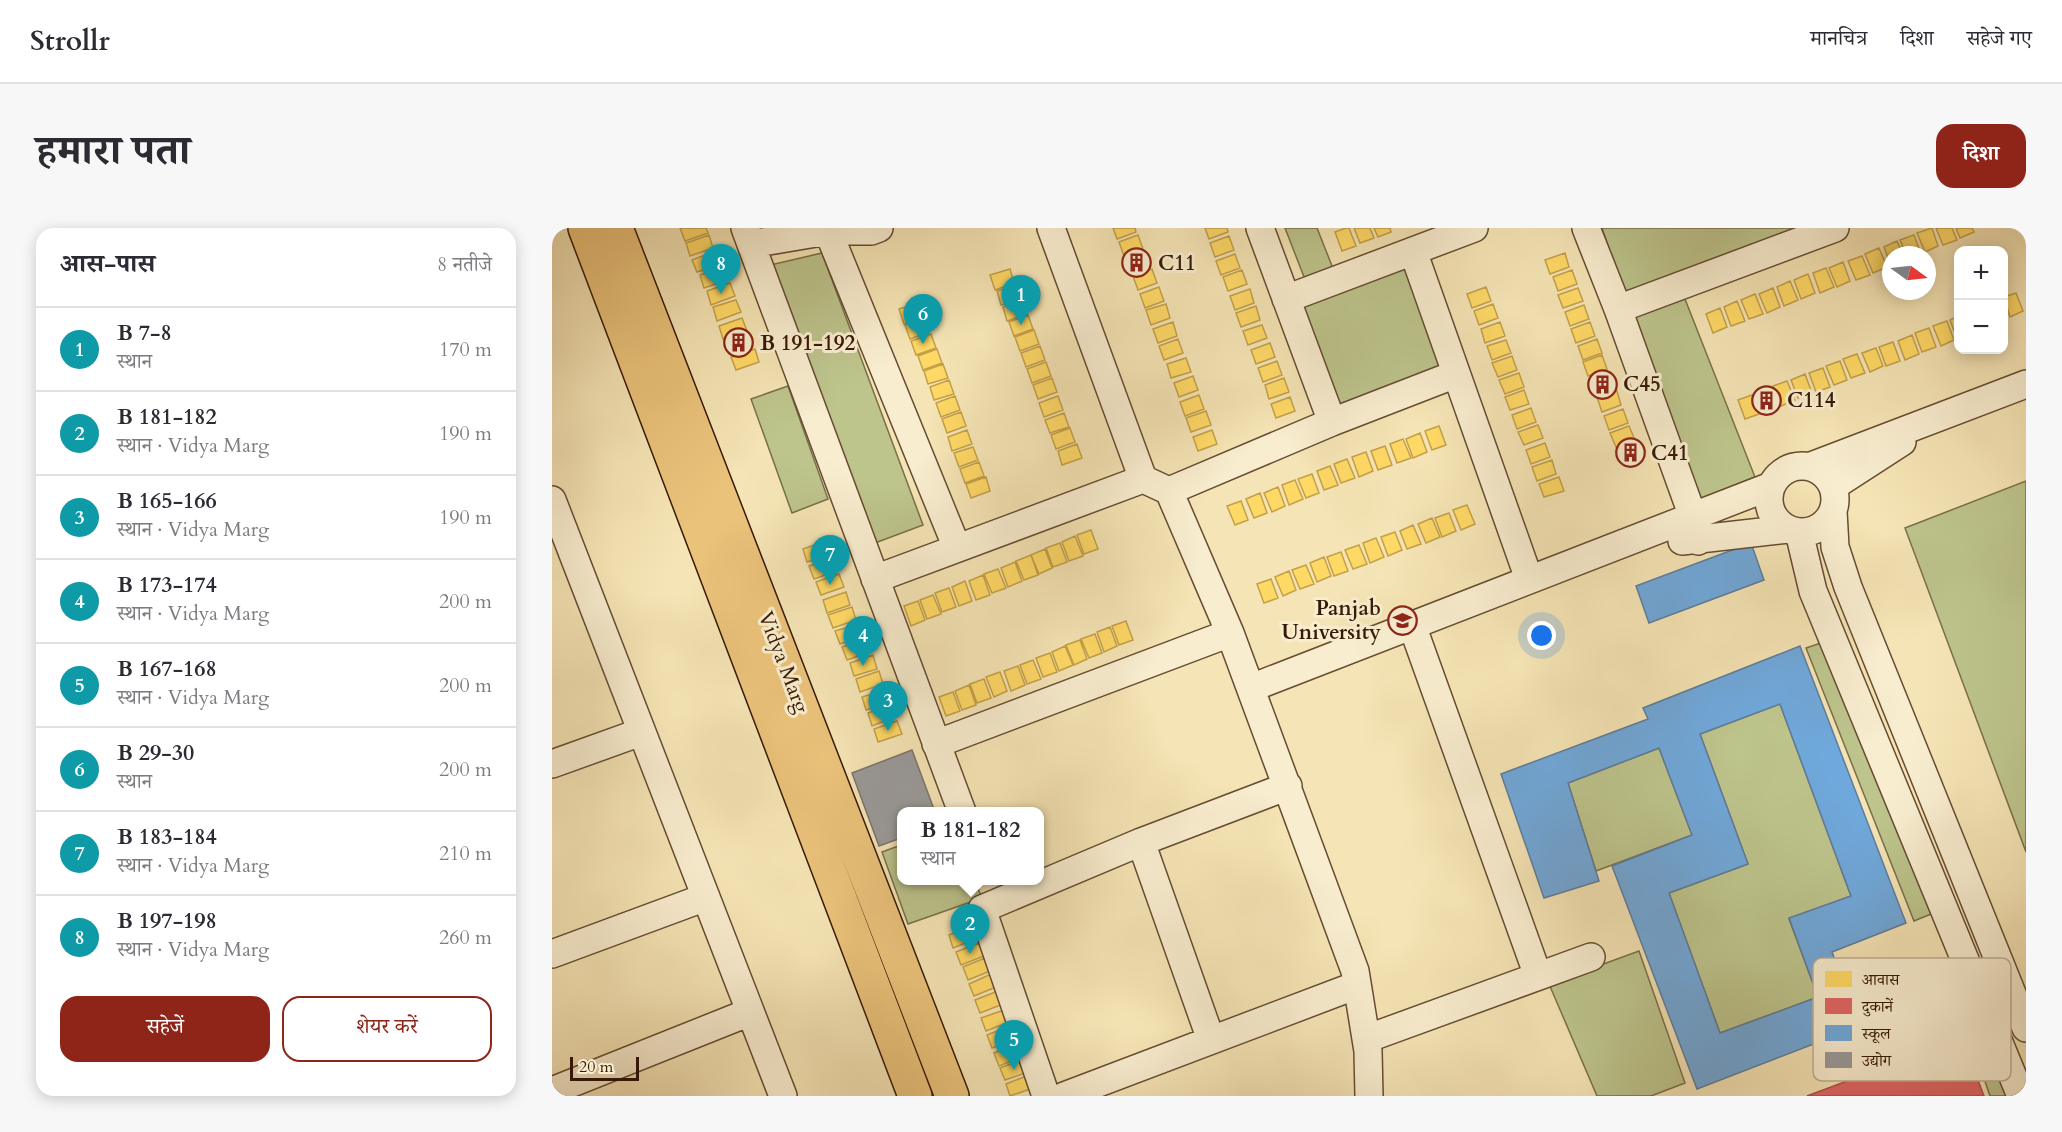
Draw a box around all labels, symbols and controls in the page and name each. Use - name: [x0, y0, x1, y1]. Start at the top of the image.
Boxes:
- text: Strollr: [30, 22, 110, 60]
- text: मानचित्र: [1810, 24, 1867, 53]
- text: दिशा: [1900, 24, 1934, 53]
- text: सहेजे गए: [1967, 24, 2032, 53]
- text: हमारा पता: [36, 122, 190, 179]
- button: दिशा: [1936, 124, 2026, 188]
- pin: 8: [702, 244, 740, 294]
- text: आस-पास: [60, 246, 155, 281]
- north arrow: [1882, 246, 1936, 300]
- map controls: [1954, 246, 2008, 354]
- button: +: [1954, 246, 2008, 300]
- building icon: C11: [1121, 247, 1153, 279]
- place label: C11: [1158, 249, 1196, 278]
- text: 8 नतीजे: [437, 251, 492, 278]
- pin: 1: [1002, 276, 1040, 325]
- pin: 6: [904, 294, 943, 344]
- button: −: [1954, 300, 2008, 354]
- text: B 7-8: [117, 318, 172, 348]
- building icon: B 191-192: [723, 327, 755, 359]
- place label: B 191-192: [760, 329, 856, 358]
- text: 1: [74, 336, 85, 363]
- text: 170 m: [439, 336, 492, 363]
- text: स्थान: [117, 348, 152, 375]
- building icon: C45: [1586, 368, 1618, 400]
- place label: C45: [1623, 370, 1661, 399]
- building icon: C114: [1750, 384, 1782, 416]
- place label: C114: [1787, 386, 1836, 415]
- text: B 181-182: [117, 402, 217, 432]
- text: 2: [74, 420, 85, 447]
- text: 190 m: [439, 420, 492, 447]
- text: स्थान · Vidya Marg: [117, 432, 269, 459]
- building icon: C41: [1614, 437, 1646, 469]
- place label: C41: [1651, 439, 1689, 468]
- text: B 165-166: [117, 486, 217, 516]
- text: 3: [74, 504, 85, 531]
- text: 190 m: [439, 504, 492, 531]
- text: स्थान · Vidya Marg: [117, 516, 269, 543]
- pin: 7: [810, 536, 850, 585]
- text: B 173-174: [117, 570, 217, 600]
- text: 4: [74, 588, 85, 615]
- text: 200 m: [439, 588, 492, 615]
- place label: Panjab University: [1282, 594, 1381, 647]
- text: स्थान · Vidya Marg: [117, 600, 269, 627]
- school or university icon: Panjab University: [1386, 604, 1418, 636]
- street label: Vidya Marg: [751, 607, 816, 717]
- pin: 4: [844, 616, 882, 666]
- your location: [1527, 621, 1556, 650]
- text: B 167-168: [117, 654, 217, 684]
- text: 5: [74, 672, 85, 699]
- text: 200 m: [439, 672, 492, 699]
- pin: 3: [868, 682, 908, 731]
- text: स्थान · Vidya Marg: [117, 684, 269, 711]
- text: B 29-30: [117, 738, 194, 768]
- text: 6: [74, 756, 85, 783]
- text: 200 m: [439, 756, 492, 783]
- text: स्थान: [117, 768, 152, 795]
- popup: [897, 807, 1044, 885]
- text: B 181-182: [921, 815, 1020, 845]
- text: B 183-184: [117, 822, 217, 852]
- text: 7: [74, 840, 85, 867]
- text: 210 m: [439, 840, 492, 867]
- text: स्थान: [921, 845, 955, 872]
- text: स्थान · Vidya Marg: [117, 852, 269, 879]
- pin: 2: [950, 904, 990, 954]
- text: B 197-198: [117, 906, 217, 936]
- text: 8: [74, 924, 85, 951]
- text: 260 m: [439, 924, 492, 951]
- text: स्थान · Vidya Marg: [117, 936, 269, 963]
- legend: [1813, 958, 2011, 1081]
- text: आवास: [1862, 969, 1901, 991]
- button: सहेजें: [60, 996, 270, 1062]
- button: शेयर करें: [282, 996, 492, 1062]
- text: दुकानें: [1861, 996, 1894, 1018]
- pin: 5: [994, 1020, 1034, 1070]
- text: स्कूल: [1861, 1023, 1892, 1045]
- text: उद्योग: [1861, 1050, 1893, 1072]
- scale bar: [570, 1054, 639, 1082]
- text: 20 m: [579, 1056, 613, 1078]

